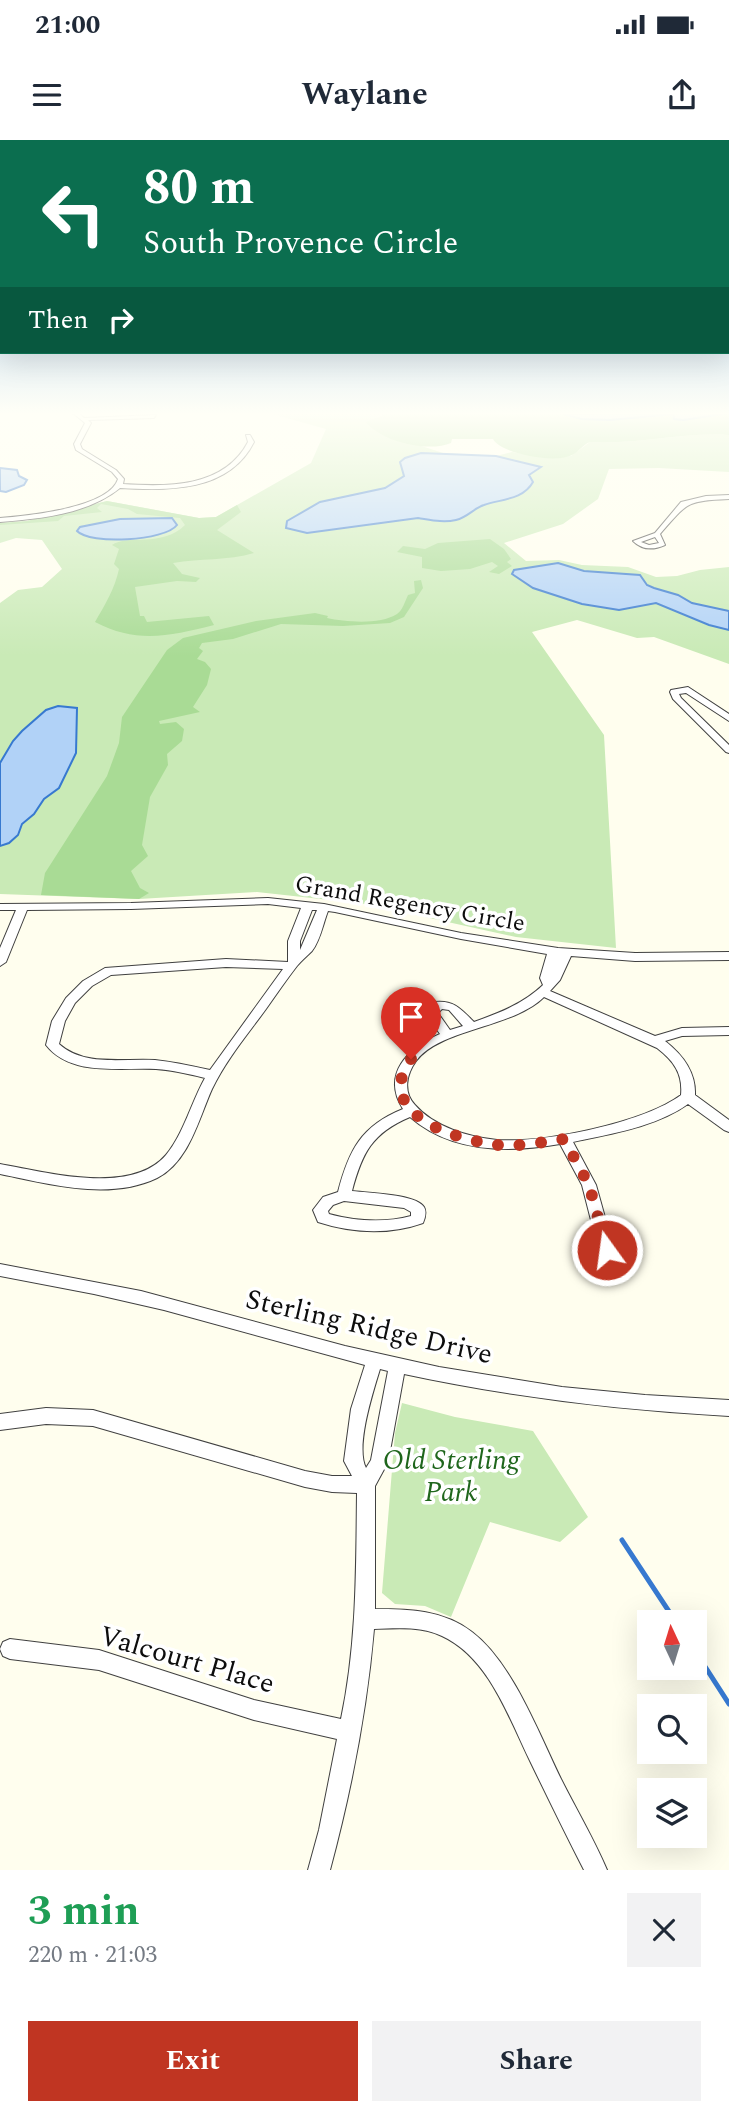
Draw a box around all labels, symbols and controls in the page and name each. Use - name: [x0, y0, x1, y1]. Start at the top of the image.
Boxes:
- text: 21:00: [35, 5, 100, 45]
- text: Waylane: [301, 70, 428, 119]
- icon: menu: [28, 76, 66, 114]
- icon: share: [663, 76, 701, 114]
- text: 80 m: [143, 151, 254, 226]
- icon: left: [28, 168, 119, 259]
- text: South Provence Circle: [143, 219, 458, 268]
- text: Then: [28, 300, 88, 340]
- icon: right: [102, 301, 140, 339]
- street label: Grand Regency Circle: [292, 866, 528, 942]
- pin: [381, 987, 441, 1059]
- icon: arrive: [392, 998, 430, 1036]
- position arrow: [570, 1213, 644, 1287]
- street label: Sterling Ridge Drive: [241, 1278, 497, 1376]
- park label: Old Sterling Park: [383, 1439, 521, 1514]
- north arrow: [637, 1610, 707, 1680]
- map controls: [637, 1610, 707, 1848]
- street label: Valcourt Place: [95, 1615, 279, 1705]
- button: search: [637, 1694, 707, 1764]
- button: layers: [637, 1778, 707, 1848]
- text: 3 min: [28, 1880, 140, 1943]
- button: close: [627, 1893, 701, 1967]
- text: 220 m · 21:03: [28, 1938, 157, 1973]
- button: Exit: [28, 2021, 358, 2101]
- button: Share: [372, 2021, 701, 2101]

